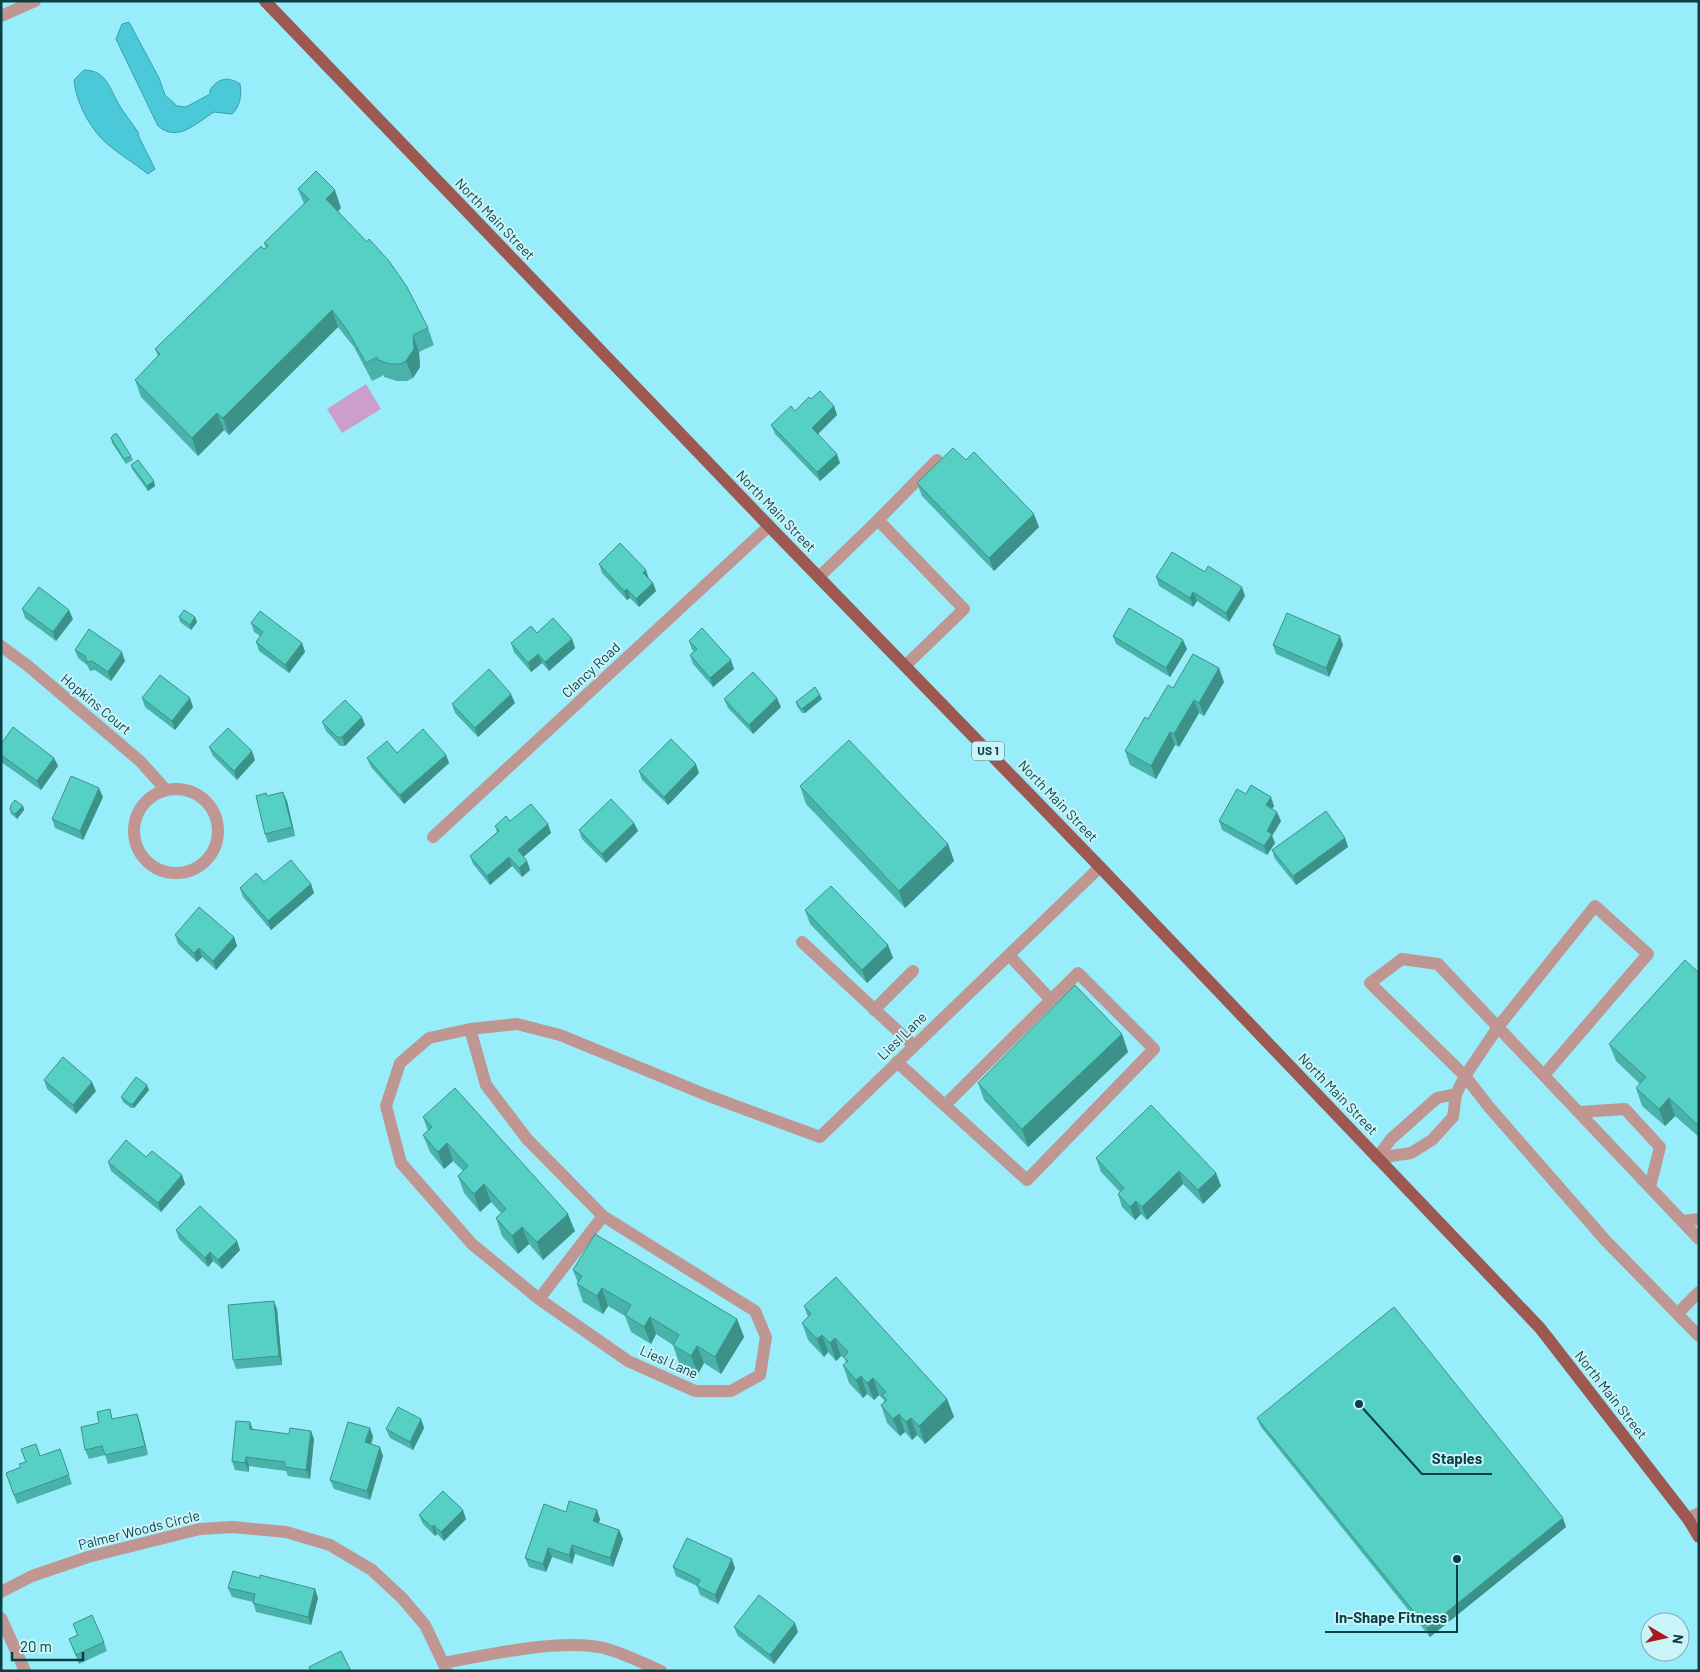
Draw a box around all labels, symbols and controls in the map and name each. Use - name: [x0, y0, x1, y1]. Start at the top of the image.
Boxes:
- street label: North Main Street: [452, 174, 539, 263]
- street label: North Main Street: [733, 466, 820, 555]
- street label: Clancy Road: [558, 638, 623, 701]
- street label: Hopkins Court: [58, 669, 135, 738]
- road number: US 1: [972, 741, 1004, 760]
- street label: North Main Street: [1015, 756, 1102, 845]
- street label: Liesl Lane: [874, 1008, 930, 1063]
- street label: North Main Street: [1295, 1049, 1382, 1138]
- street label: Liesl Lane: [638, 1341, 701, 1382]
- street label: North Main Street: [1572, 1347, 1651, 1442]
- callout: Staples: [1422, 1444, 1492, 1474]
- text: Staples: [1432, 1449, 1483, 1467]
- street label: Palmer Woods Circle: [76, 1506, 201, 1553]
- callout: In-Shape Fitness: [1325, 1602, 1457, 1632]
- text: In-Shape Fitness: [1335, 1608, 1448, 1626]
- north arrow: [1640, 1612, 1690, 1662]
- scale bar: [12, 1630, 84, 1662]
- text: N: [1669, 1633, 1687, 1645]
- text: 20 m: [20, 1637, 52, 1655]

